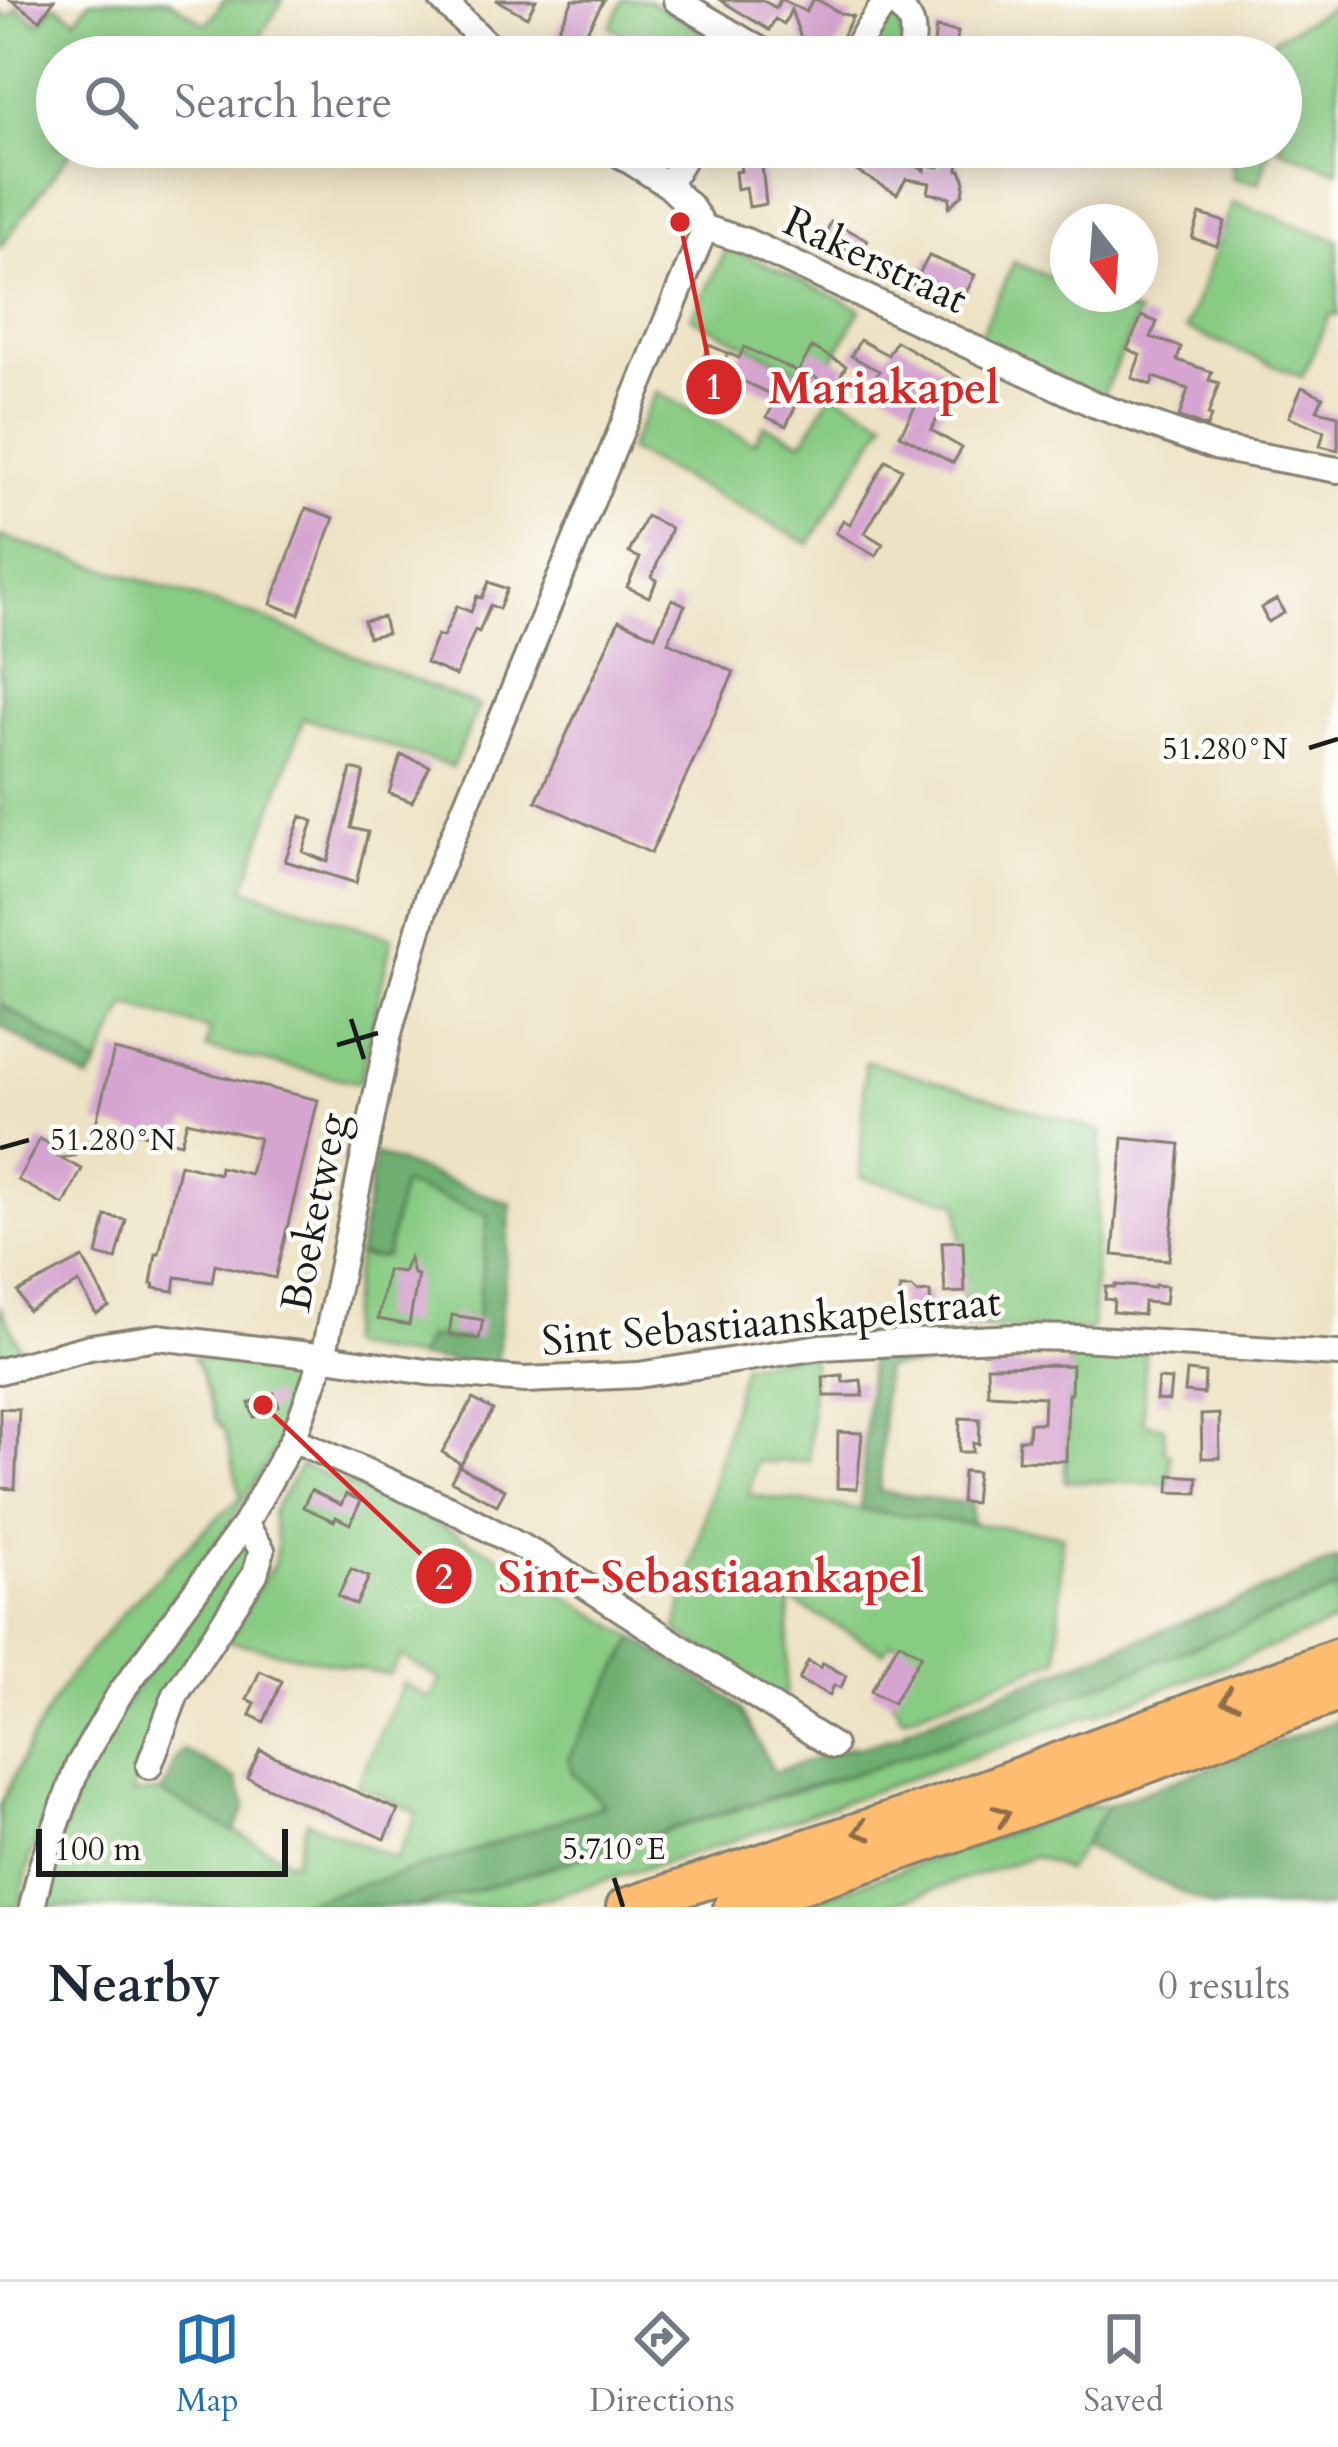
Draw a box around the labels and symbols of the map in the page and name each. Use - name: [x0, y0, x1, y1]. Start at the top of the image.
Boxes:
- street label: Rakerstraat: [774, 193, 976, 328]
- north arrow: [1050, 204, 1158, 312]
- callout: Mariakapel: [684, 346, 1023, 427]
- text: Mariakapel: [769, 358, 999, 419]
- text: 1: [705, 363, 723, 412]
- text: 51.280°N: [1162, 729, 1288, 770]
- street label: Boeketweg: [267, 1108, 362, 1317]
- text: 51.280°N: [50, 1120, 176, 1161]
- street label: Sint Sebastiaanskapelstraat: [539, 1273, 1003, 1370]
- callout: Sint-Sebastiaankapel: [414, 1536, 948, 1617]
- text: Sint-Sebastiaankapel: [498, 1547, 924, 1608]
- text: 2: [435, 1553, 453, 1602]
- one-way arrow: [1219, 1685, 1240, 1710]
- one-way arrow: [990, 1805, 1011, 1829]
- one-way arrow: [853, 1817, 874, 1841]
- scale bar: [36, 1823, 288, 1876]
- text: 5.710°E: [563, 1829, 665, 1870]

